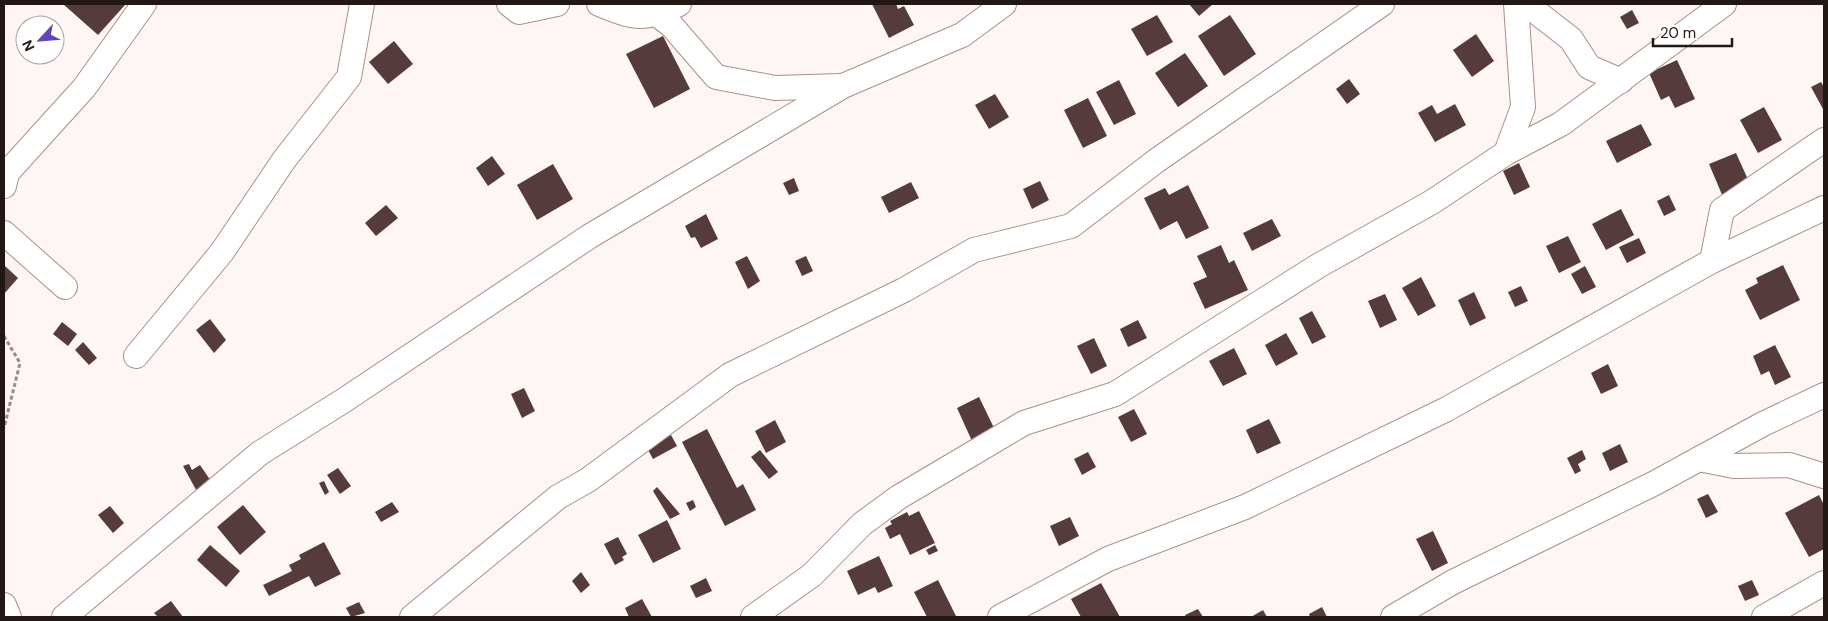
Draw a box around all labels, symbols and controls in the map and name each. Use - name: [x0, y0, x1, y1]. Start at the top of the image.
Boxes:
- north arrow: [15, 15, 65, 65]
- scale bar: [1653, 15, 1732, 47]
- text: 20 m: [1660, 23, 1696, 43]
- text: N: [18, 37, 39, 54]

